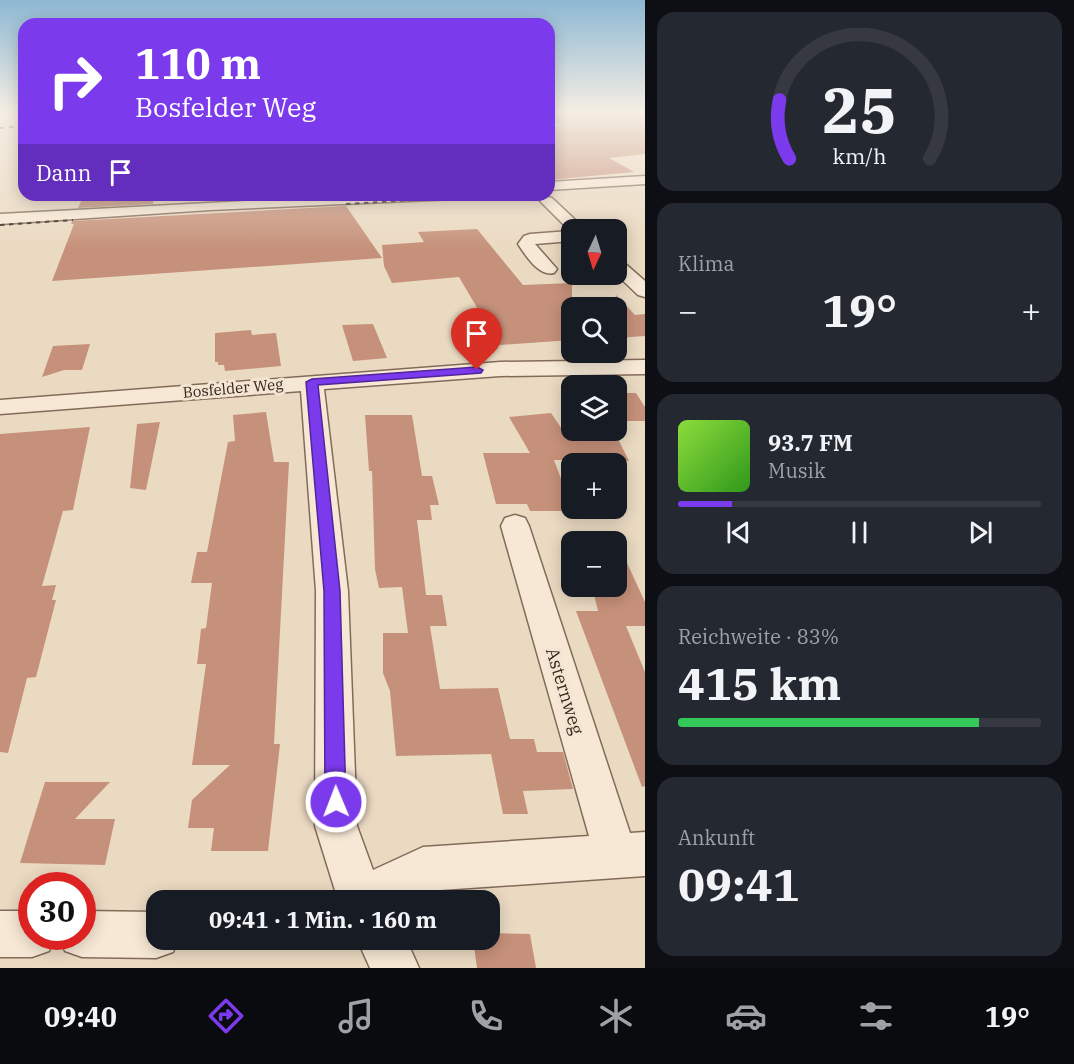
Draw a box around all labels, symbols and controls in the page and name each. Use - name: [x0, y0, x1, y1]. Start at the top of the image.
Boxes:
- text: 110 m: [135, 36, 261, 91]
- icon: right: [36, 42, 114, 120]
- text: 25: [822, 69, 897, 150]
- text: Bosfelder Weg: [135, 89, 316, 124]
- text: km/h: [832, 142, 887, 170]
- icon: arrive: [104, 156, 137, 189]
- text: Dann: [36, 158, 92, 187]
- north arrow: [561, 219, 627, 285]
- map controls: [561, 219, 627, 597]
- text: Klima: [678, 250, 734, 277]
- text: 19°: [822, 281, 897, 339]
- text: −: [678, 289, 698, 332]
- text: +: [1021, 289, 1041, 332]
- button: search: [561, 297, 627, 363]
- pin: [451, 308, 502, 370]
- icon: arrive: [460, 317, 493, 350]
- street label: Bosfelder Weg: [182, 374, 284, 402]
- button: layers: [561, 375, 627, 441]
- text: 93.7 FM: [768, 428, 853, 457]
- button: +: [561, 453, 627, 519]
- text: Musik: [768, 457, 826, 484]
- icon: previous: [722, 516, 755, 549]
- icon: pause: [843, 516, 876, 549]
- icon: next: [964, 516, 997, 549]
- button: −: [561, 531, 627, 597]
- text: Reichweite · 83%: [678, 623, 839, 650]
- street label: Asternweg: [541, 645, 589, 737]
- text: 415 km: [678, 654, 841, 712]
- position arrow: [304, 770, 368, 834]
- text: Ankunft: [678, 824, 755, 851]
- text: 09:41: [678, 855, 800, 913]
- speed limit sign: 30: [18, 872, 96, 950]
- text: 09:41 · 1 Min. · 160 m: [209, 905, 437, 934]
- icon: directions: [205, 995, 247, 1037]
- icon: music: [335, 995, 377, 1037]
- icon: phone: [465, 995, 507, 1037]
- icon: climate: [595, 995, 637, 1037]
- icon: car: [725, 995, 767, 1037]
- icon: filters: [855, 995, 897, 1037]
- text: 09:40: [44, 999, 117, 1034]
- text: 19°: [985, 999, 1030, 1034]

